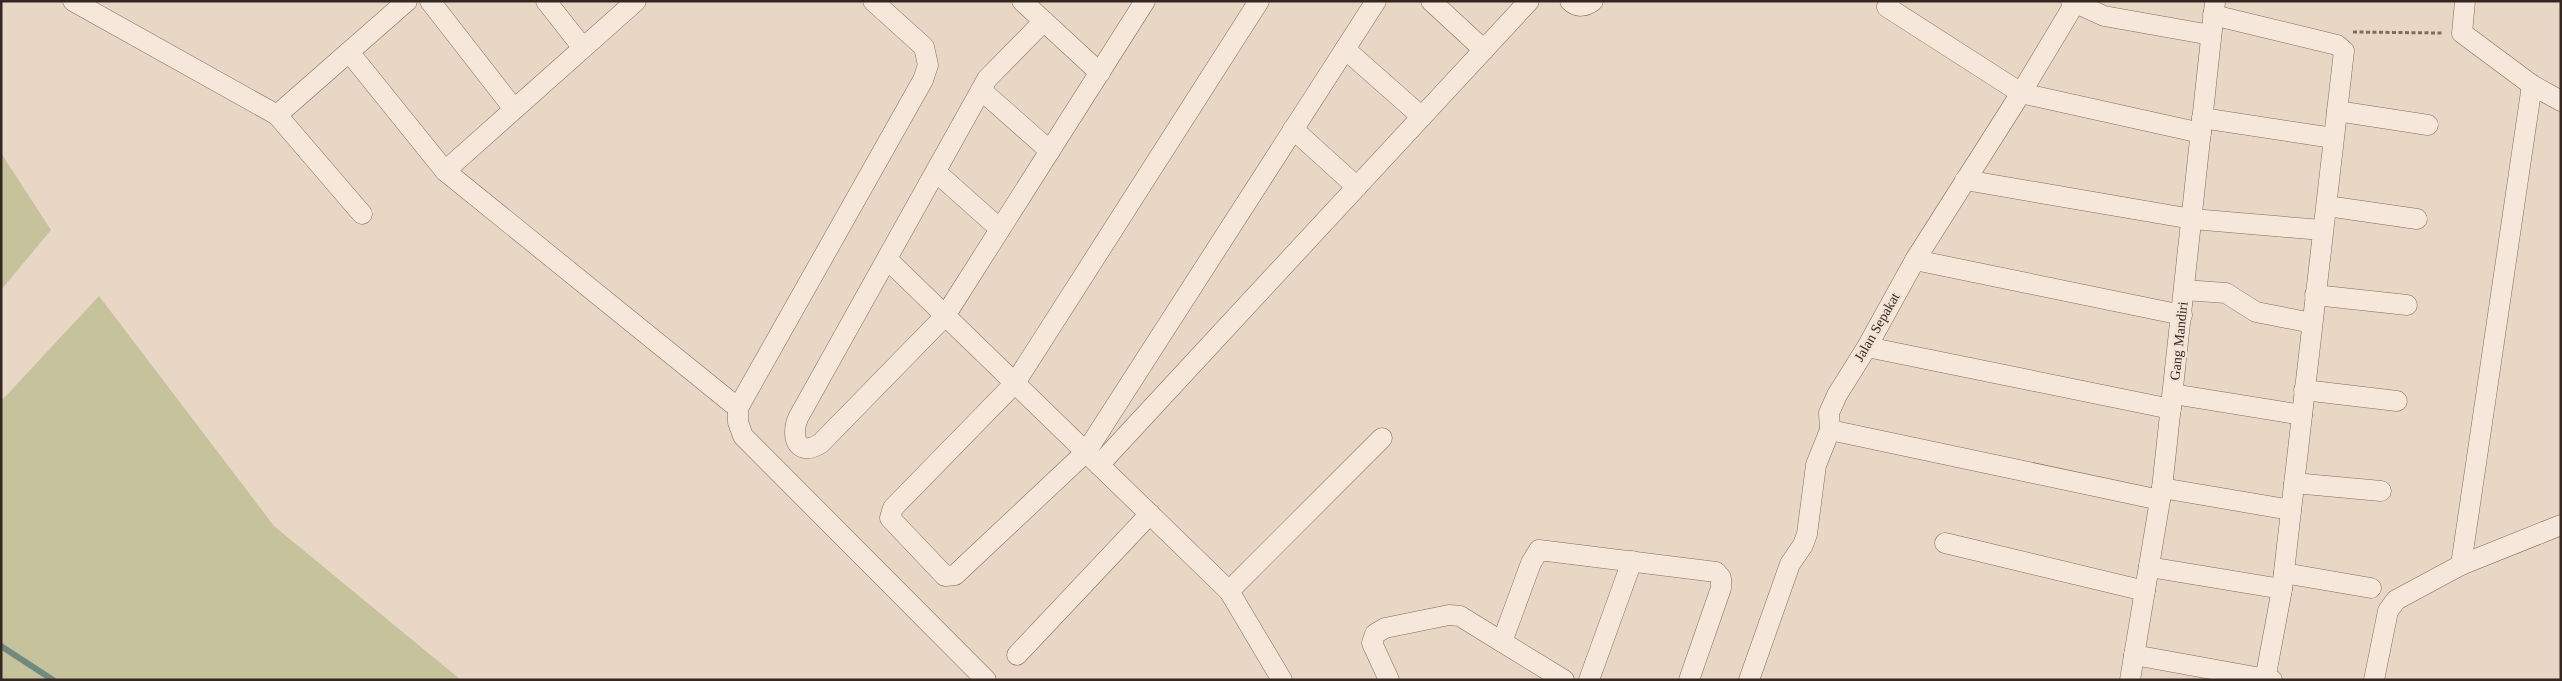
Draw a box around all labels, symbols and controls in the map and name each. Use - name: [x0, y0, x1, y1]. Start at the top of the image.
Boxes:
- street label: Jalan Sepakat: [1851, 290, 1903, 364]
- street label: Gang Mandiri: [2167, 301, 2191, 381]

